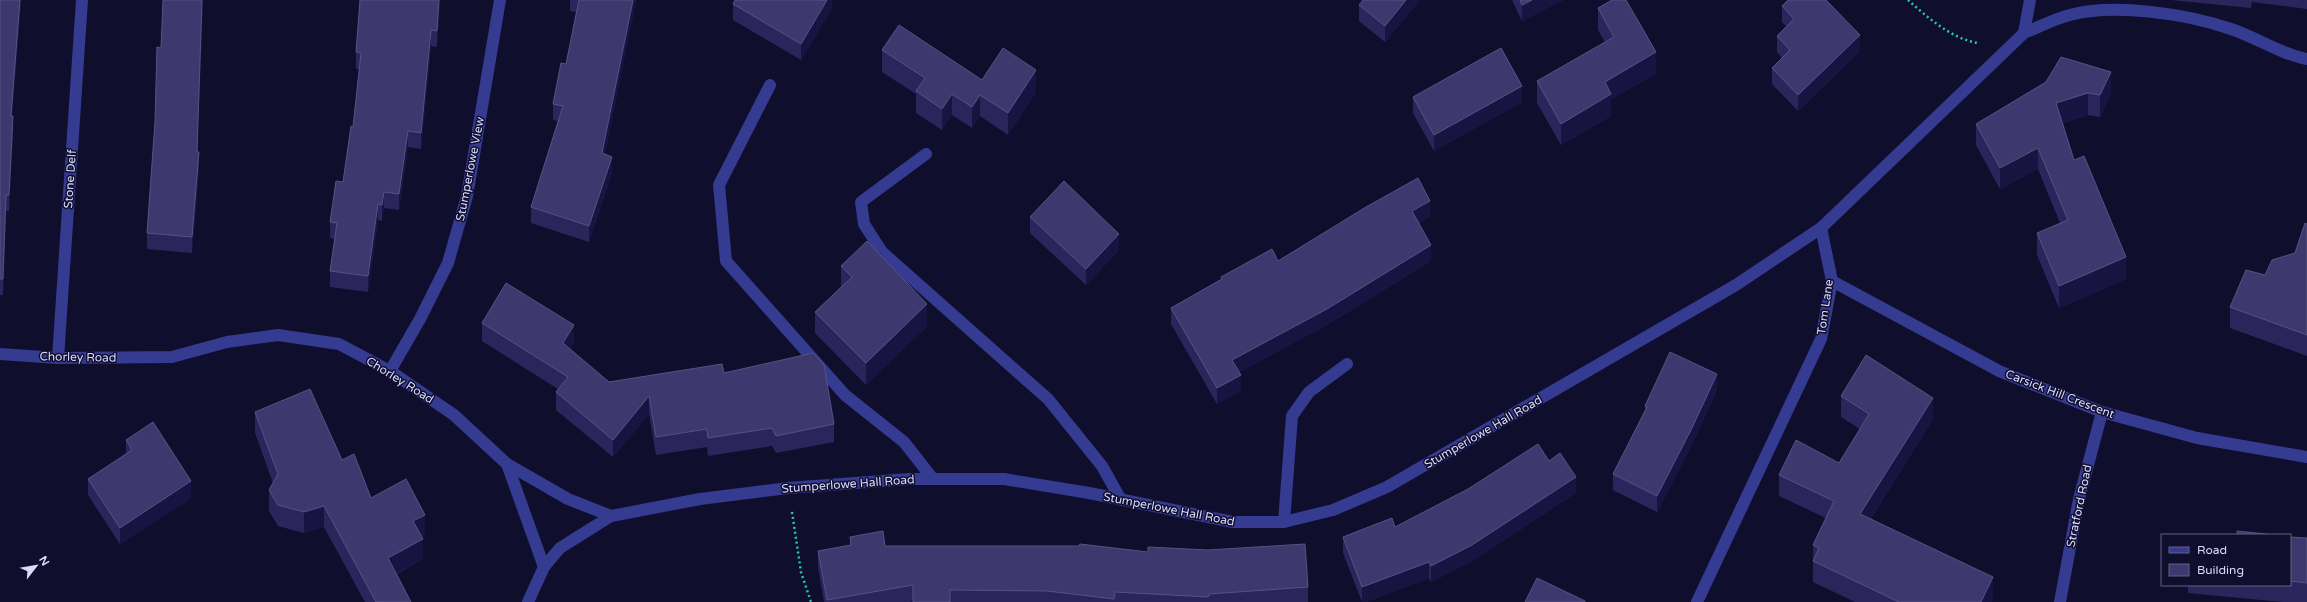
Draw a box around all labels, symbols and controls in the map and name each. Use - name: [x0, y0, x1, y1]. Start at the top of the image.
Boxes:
- street label: Stumperlowe View: [453, 115, 487, 222]
- street label: Stone Delf: [61, 149, 79, 209]
- street label: Tom Lane: [1814, 278, 1836, 336]
- street label: Chorley Road: [39, 349, 117, 365]
- street label: Chorley Road: [364, 354, 436, 406]
- street label: Carsick Hill Crescent: [2004, 367, 2117, 421]
- street label: Stumperlowe Hall Road: [1422, 393, 1544, 471]
- street label: Stratford Road: [2063, 463, 2095, 549]
- street label: Stumperlowe Hall Road: [781, 472, 915, 496]
- street label: Stumperlowe Hall Road: [1102, 489, 1236, 529]
- legend: [2161, 534, 2291, 586]
- text: Road: [2197, 543, 2227, 557]
- north arrow: [16, 546, 56, 586]
- text: N: [36, 554, 52, 568]
- text: Building: [2197, 563, 2244, 577]

